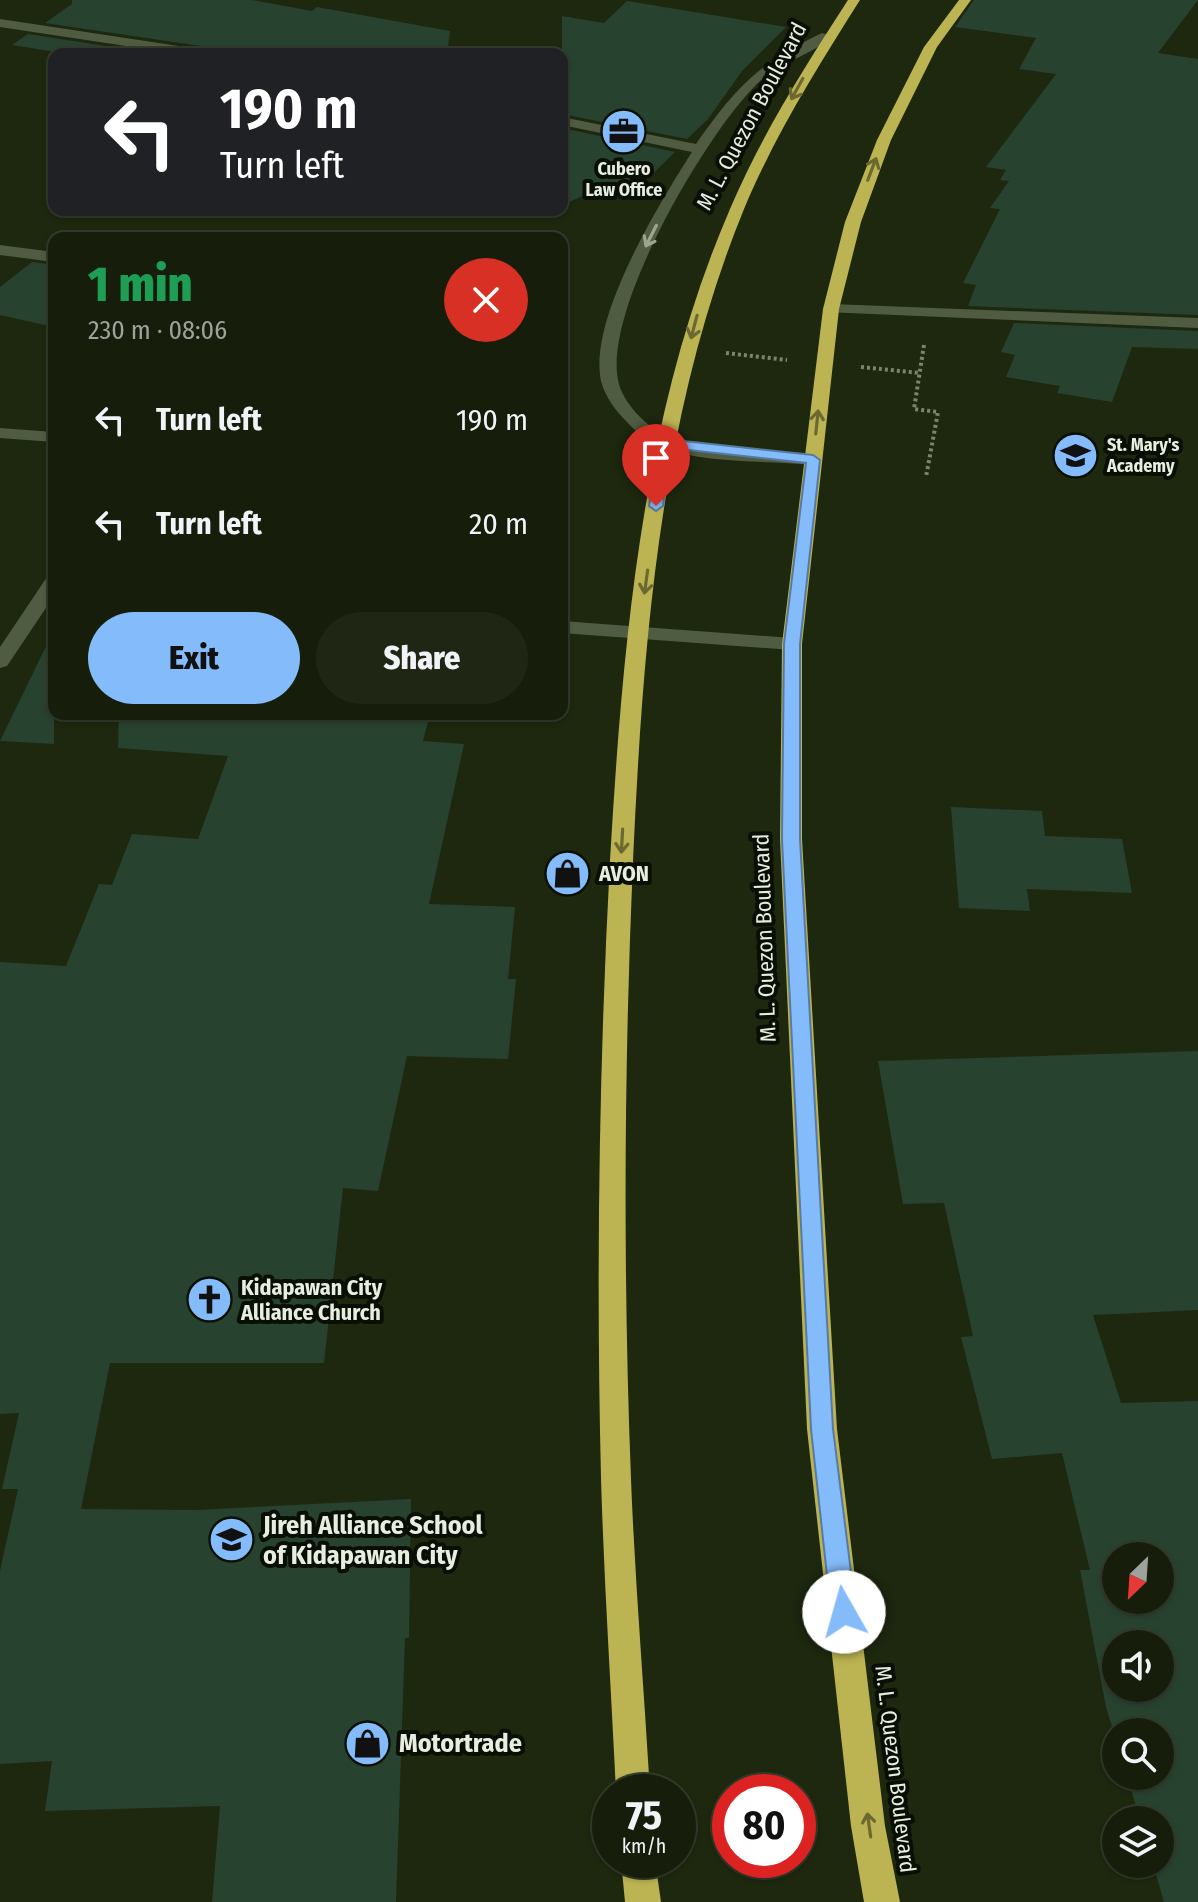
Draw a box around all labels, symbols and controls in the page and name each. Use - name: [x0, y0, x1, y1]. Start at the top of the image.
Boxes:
- street label: M. L. Quezon Boulevard: [691, 18, 812, 215]
- text: 190 m: [220, 76, 358, 143]
- one-way arrow: [789, 77, 804, 101]
- icon: left: [88, 80, 192, 184]
- office icon: Cubero Law Office: [600, 107, 648, 155]
- text: Turn left: [220, 144, 344, 188]
- one-way arrow: [866, 157, 880, 182]
- place label: Cubero Law Office: [586, 158, 663, 201]
- one-way arrow: [643, 224, 658, 248]
- text: 1 min: [88, 256, 192, 314]
- button: close: [444, 258, 528, 342]
- one-way arrow: [686, 314, 701, 340]
- text: 230 m · 08:06: [88, 315, 227, 346]
- icon: left: [88, 398, 132, 442]
- text: Turn left: [156, 402, 262, 438]
- text: 190 m: [456, 402, 528, 438]
- one-way arrow: [810, 409, 825, 436]
- pin: [622, 424, 690, 506]
- school or university icon: St. Mary's Academy: [1052, 431, 1100, 479]
- place label: St. Mary's Academy: [1106, 434, 1180, 477]
- icon: arrive: [634, 436, 678, 480]
- icon: left: [88, 502, 132, 546]
- text: Turn left: [156, 506, 262, 542]
- text: 20 m: [469, 506, 528, 542]
- one-way arrow: [638, 569, 653, 594]
- button: Exit: [88, 612, 300, 704]
- button: Share: [316, 612, 528, 704]
- one-way arrow: [614, 827, 629, 854]
- street label: M. L. Quezon Boulevard: [747, 833, 782, 1043]
- shop icon: AVON: [544, 849, 592, 897]
- place label: AVON: [598, 860, 649, 887]
- place label: Kidapawan City Alliance Church: [240, 1274, 383, 1326]
- church icon: Kidapawan City Alliance Church: [186, 1276, 234, 1324]
- place label: Jireh Alliance School of Kidapawan City: [262, 1510, 483, 1571]
- school or university icon: Jireh Alliance School of Kidapawan City: [208, 1516, 256, 1564]
- north arrow: [1102, 1542, 1174, 1614]
- map controls: [1102, 1542, 1174, 1878]
- position arrow: [802, 1570, 886, 1654]
- button: sound: [1102, 1630, 1174, 1702]
- street label: M. L. Quezon Boulevard: [869, 1664, 922, 1874]
- button: search: [1102, 1718, 1174, 1790]
- shop icon: Motortrade: [344, 1719, 392, 1767]
- place label: Motortrade: [399, 1728, 522, 1759]
- speed limit sign: 80: [712, 1774, 816, 1878]
- text: 75: [626, 1792, 662, 1840]
- button: layers: [1102, 1806, 1174, 1878]
- one-way arrow: [861, 1813, 876, 1838]
- text: km/h: [622, 1834, 666, 1858]

